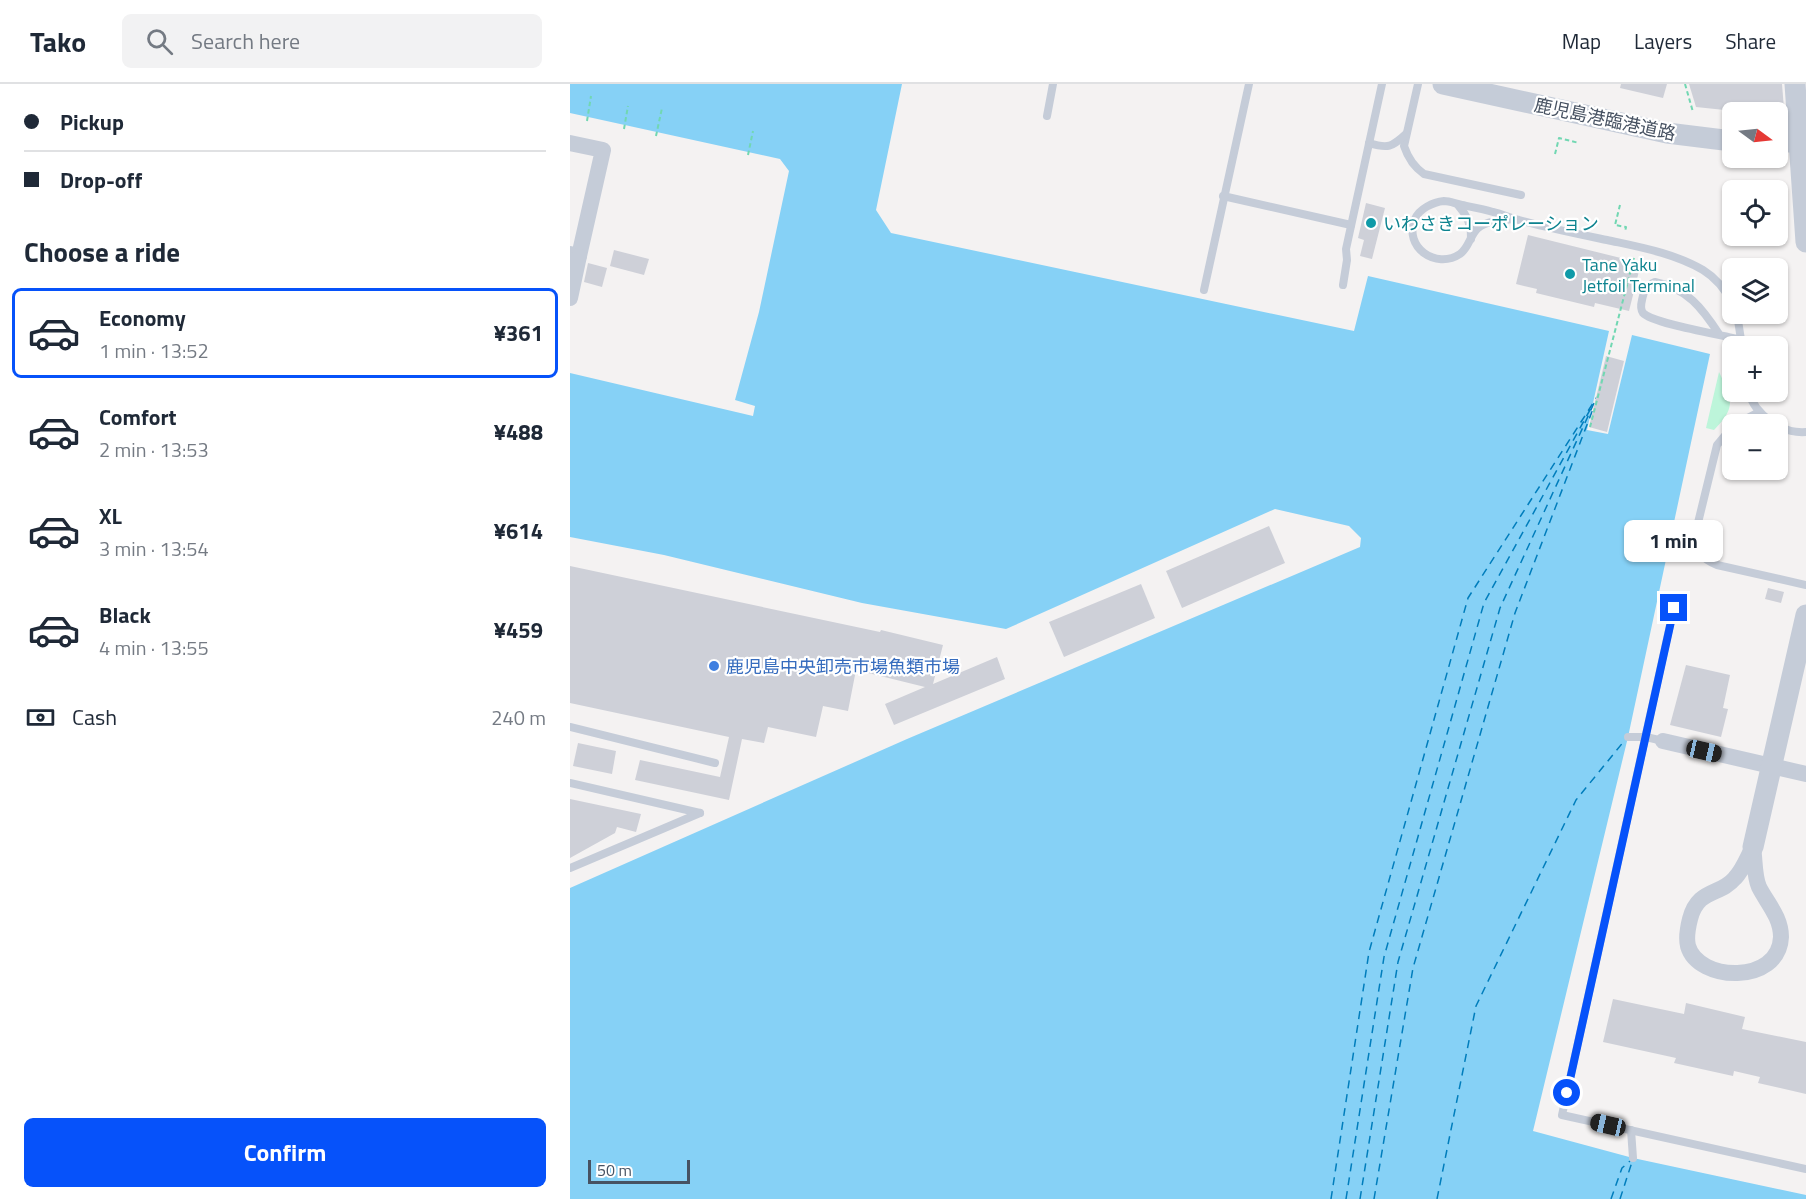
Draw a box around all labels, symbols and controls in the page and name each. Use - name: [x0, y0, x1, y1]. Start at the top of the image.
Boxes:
- search box: [122, 14, 542, 68]
- text: Tako: [30, 20, 86, 63]
- text: Search here: [191, 24, 300, 58]
- icon: search: [143, 25, 176, 58]
- text: Map: [1562, 25, 1601, 57]
- text: Layers: [1634, 25, 1692, 57]
- text: Share: [1725, 25, 1776, 57]
- street label: 鹿児島港臨港道路: [1532, 91, 1678, 147]
- north arrow: [1722, 102, 1788, 168]
- map controls: [1722, 102, 1788, 480]
- text: Pickup: [60, 105, 124, 139]
- text: Drop-off: [60, 163, 142, 197]
- button: locate: [1722, 180, 1788, 246]
- place label: いわさきコーポレーション: [1383, 210, 1599, 237]
- marker: いわさきコーポレーション: [1364, 216, 1378, 230]
- text: Choose a ride: [24, 231, 180, 272]
- place label: Tane Yaku Jetfoil Terminal: [1582, 251, 1695, 299]
- button: layers: [1722, 258, 1788, 324]
- marker: Tane Yaku Jetfoil Terminal: [1563, 267, 1577, 281]
- text: Economy: [99, 301, 186, 335]
- icon: car: [27, 306, 81, 360]
- text: ¥361: [494, 316, 543, 350]
- text: 1 min · 13:52: [99, 335, 209, 366]
- button: +: [1722, 336, 1788, 402]
- text: Comfort: [99, 400, 177, 434]
- icon: car: [27, 405, 81, 459]
- button: −: [1722, 414, 1788, 480]
- text: ¥488: [494, 415, 543, 449]
- text: 2 min · 13:53: [99, 434, 209, 465]
- text: XL: [99, 499, 122, 533]
- icon: car: [27, 504, 81, 558]
- text: ¥614: [494, 514, 543, 548]
- callout: 1 min: [1624, 521, 1724, 563]
- text: 1 min: [1649, 525, 1698, 556]
- text: 3 min · 13:54: [99, 533, 209, 564]
- route end: [1660, 594, 1687, 621]
- text: Black: [99, 598, 151, 632]
- icon: car: [27, 603, 81, 657]
- text: ¥459: [494, 613, 543, 647]
- text: 4 min · 13:55: [99, 632, 209, 663]
- place label: 鹿児島中央卸売市場魚類市場: [726, 653, 960, 680]
- marker: 鹿児島中央卸売市場魚類市場: [707, 659, 721, 673]
- text: Cash: [72, 700, 117, 734]
- icon: cash: [24, 701, 57, 734]
- text: 240 m: [491, 702, 546, 733]
- car: [1684, 738, 1724, 764]
- route start: [1553, 1079, 1580, 1106]
- car: [1588, 1112, 1628, 1138]
- button: Confirm: [24, 1118, 546, 1187]
- scale bar: [588, 1157, 690, 1184]
- text: 50 m: [597, 1158, 632, 1182]

